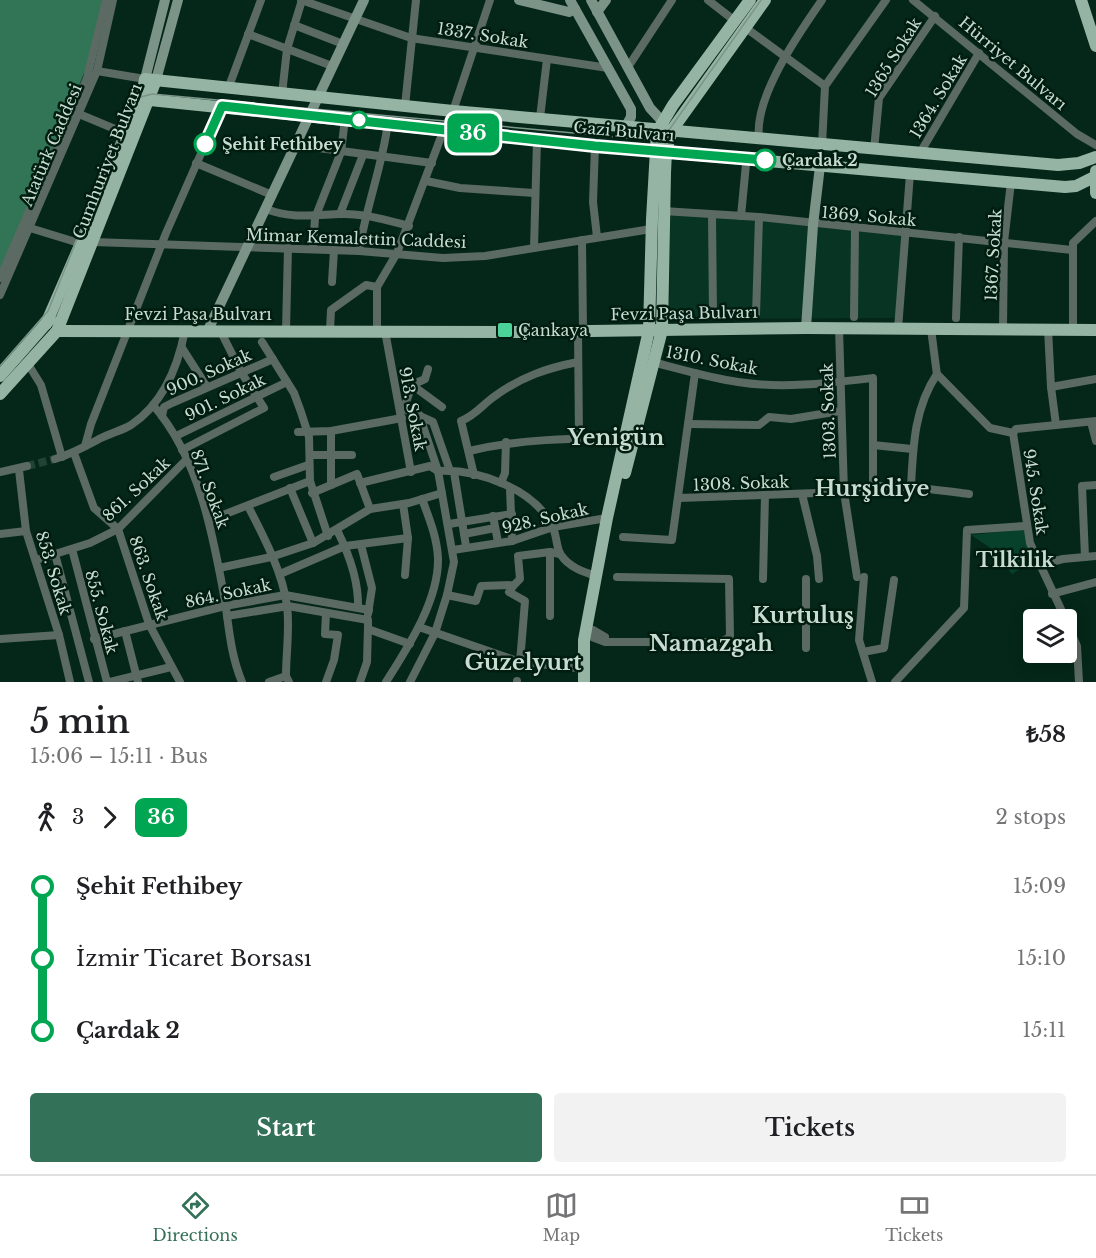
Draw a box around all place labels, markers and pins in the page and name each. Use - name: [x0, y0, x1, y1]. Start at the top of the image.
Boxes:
- unlabelled marker: [350, 111, 368, 129]
- marker: Şehit Fethibey: [194, 133, 216, 155]
- place label: Şehit Fethibey: [222, 134, 344, 154]
- marker: Çardak 2: [754, 149, 776, 171]
- place label: Çardak 2: [782, 150, 858, 170]
- place label: Çankaya: [518, 320, 588, 340]
- marker: Çankaya: [496, 321, 514, 339]

